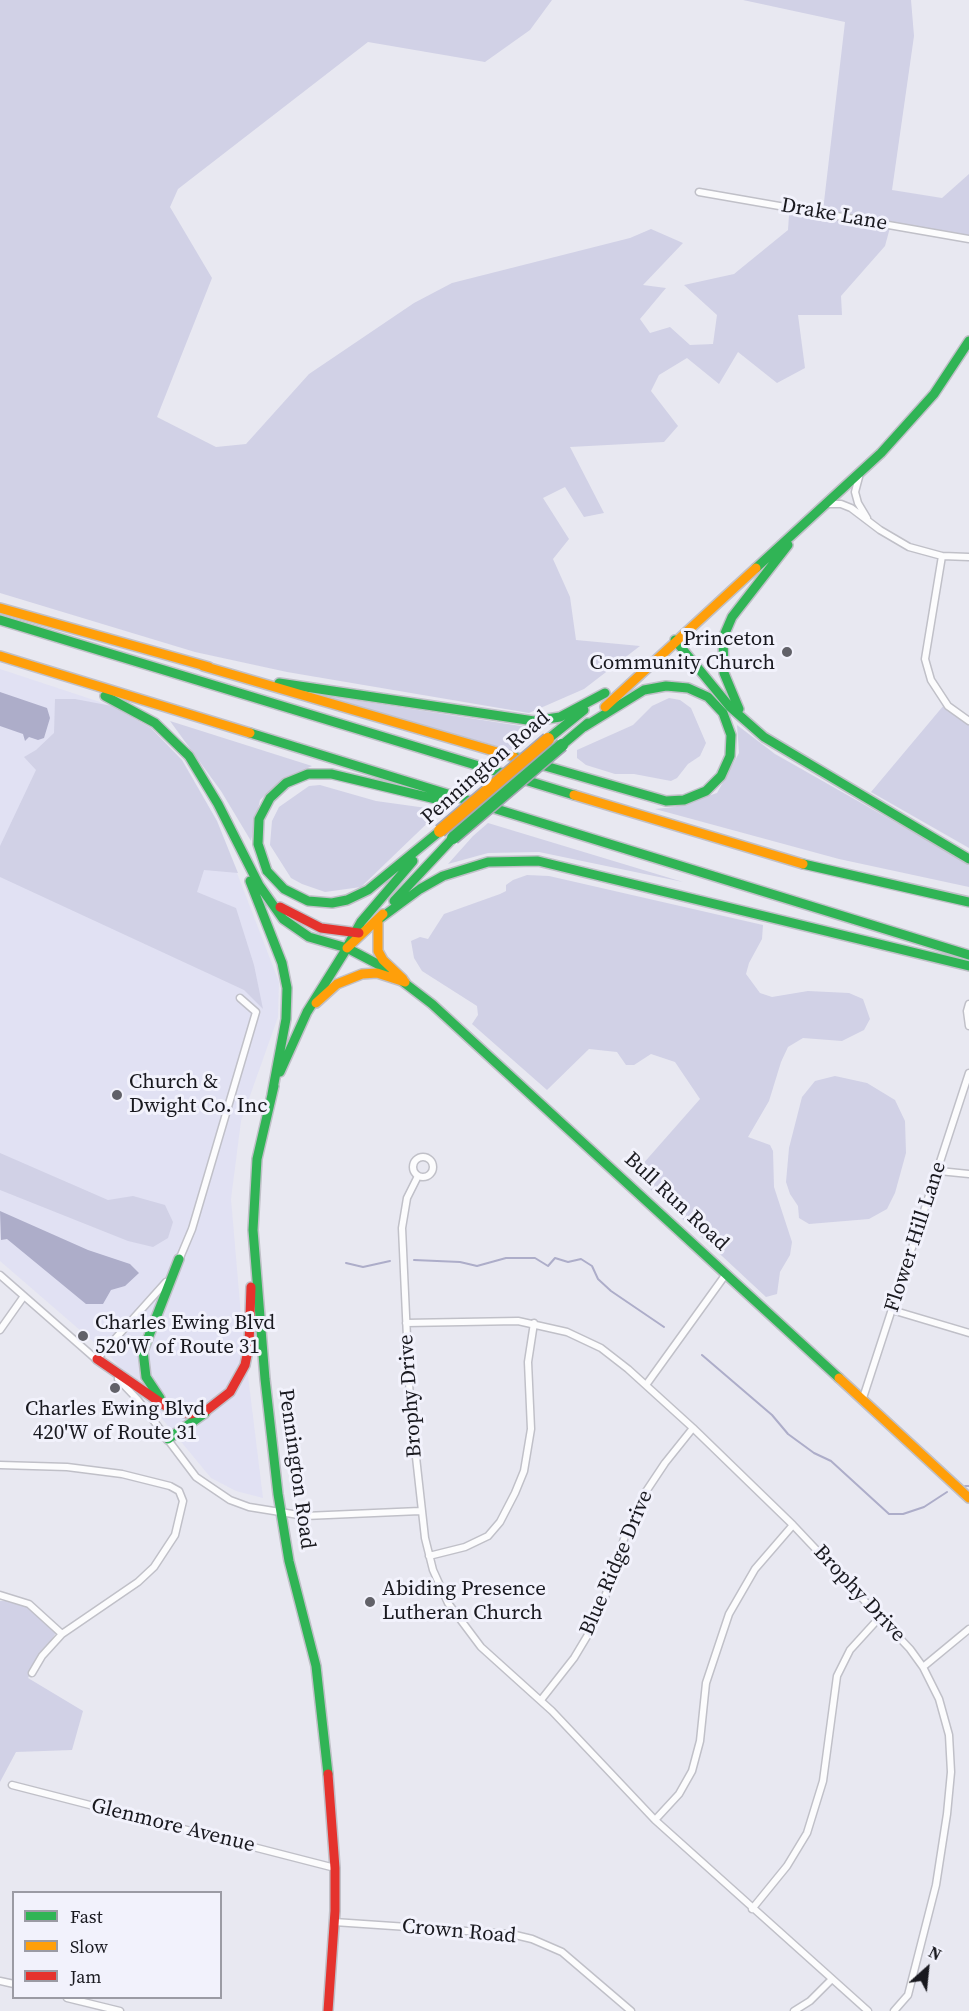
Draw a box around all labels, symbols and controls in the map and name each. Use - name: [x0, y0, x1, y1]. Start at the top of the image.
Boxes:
- street label: Drake Lane: [779, 193, 889, 237]
- place label: Princeton Community Church: [589, 627, 775, 677]
- marker: Princeton Community Church: [780, 645, 794, 659]
- street label: Pennington Road: [417, 706, 555, 830]
- place label: Church & Dwight Co. Inc: [129, 1070, 267, 1120]
- marker: Church & Dwight Co. Inc: [110, 1088, 124, 1102]
- street label: Bull Run Road: [619, 1147, 733, 1257]
- street label: Flower Hill Lane: [880, 1159, 952, 1315]
- place label: Charles Ewing Blvd 520'W of Route 31: [95, 1311, 275, 1361]
- marker: Charles Ewing Blvd 520'W of Route 31: [76, 1329, 90, 1343]
- street label: Brophy Drive: [394, 1334, 428, 1458]
- marker: Charles Ewing Blvd 420'W of Route 31: [108, 1381, 122, 1395]
- street label: Pennington Road: [272, 1387, 320, 1551]
- place label: Charles Ewing Blvd 420'W of Route 31: [25, 1397, 205, 1447]
- street label: Blue Ridge Drive: [575, 1487, 659, 1639]
- street label: Brophy Drive: [808, 1540, 910, 1648]
- place label: Abiding Presence Lutheran Church: [382, 1577, 546, 1627]
- marker: Abiding Presence Lutheran Church: [363, 1595, 377, 1609]
- street label: Glenmore Avenue: [89, 1793, 257, 1859]
- legend: [12, 1891, 222, 1999]
- text: Fast: [70, 1904, 103, 1929]
- street label: Crown Road: [401, 1914, 517, 1950]
- text: Slow: [70, 1934, 108, 1959]
- north arrow: [897, 1939, 957, 1999]
- text: N: [925, 1941, 945, 1965]
- text: Jam: [70, 1964, 102, 1989]

